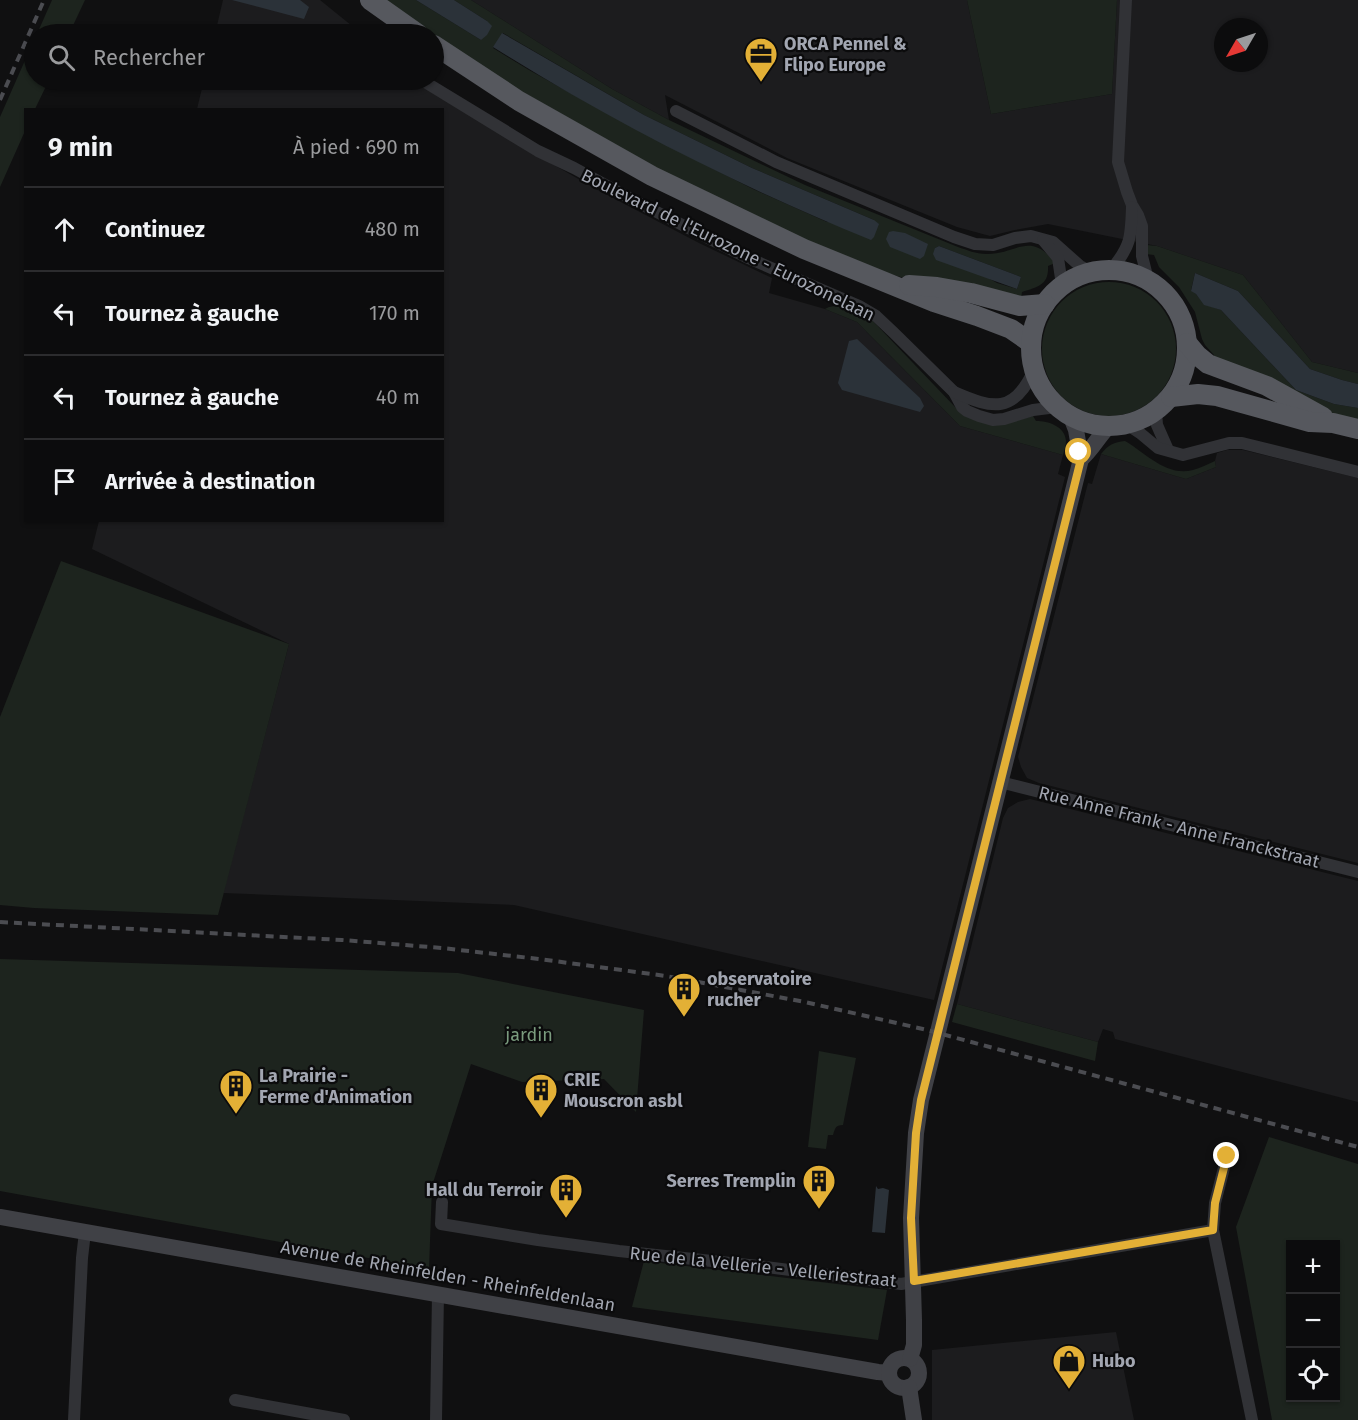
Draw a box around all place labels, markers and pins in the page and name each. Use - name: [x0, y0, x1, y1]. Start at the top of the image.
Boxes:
- place label: ORCA Pennel & Flipo Europe: [784, 33, 907, 76]
- office icon: ORCA Pennel & Flipo Europe: [743, 36, 779, 83]
- place label: observatoire rucher: [707, 968, 812, 1011]
- building icon: observatoire rucher: [666, 971, 702, 1018]
- place label: La Prairie - Ferme d'Animation: [259, 1065, 412, 1108]
- building icon: La Prairie - Ferme d'Animation: [218, 1068, 254, 1115]
- place label: CRIE Mouscron asbl: [564, 1069, 683, 1112]
- building icon: CRIE Mouscron asbl: [523, 1072, 559, 1119]
- building icon: Serres Tremplin: [801, 1163, 837, 1210]
- place label: Serres Tremplin: [666, 1170, 796, 1192]
- building icon: Hall du Terroir: [548, 1172, 584, 1219]
- place label: Hall du Terroir: [426, 1179, 544, 1201]
- shop icon: Hubo: [1051, 1343, 1087, 1390]
- place label: Hubo: [1092, 1350, 1136, 1372]

